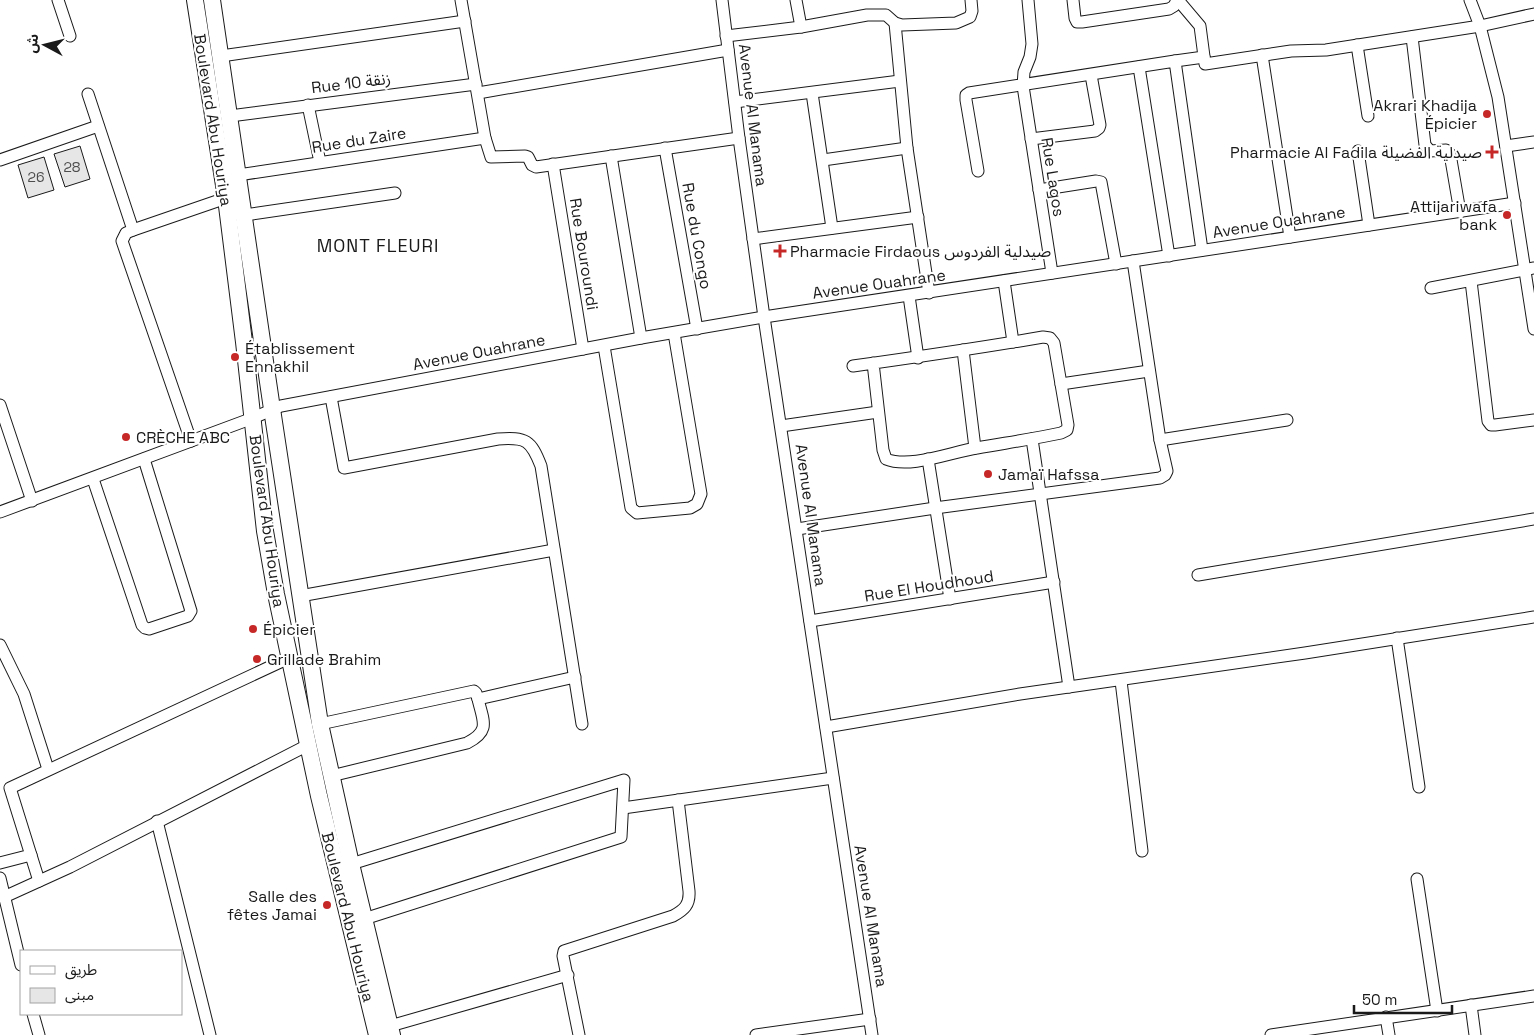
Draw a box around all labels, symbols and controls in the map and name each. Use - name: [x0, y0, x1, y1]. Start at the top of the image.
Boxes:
- north arrow: [20, 20, 70, 70]
- street label: Boulevard Abu Houriya: [189, 32, 237, 208]
- text: ش: [22, 33, 42, 54]
- street label: Avenue Al Manama: [734, 42, 772, 188]
- street label: Rue 10 زنقة: [310, 68, 392, 98]
- place label: Akrari Khadija Épicier: [1373, 95, 1477, 134]
- marker: Akrari Khadija Épicier: [1481, 108, 1493, 120]
- street label: Rue du Zaire: [310, 122, 408, 158]
- street label: Rue Lagos: [1036, 136, 1070, 218]
- place label: Pharmacie Al Fadila صيدلية الفضيلة: [1230, 142, 1482, 163]
- marker: Pharmacie Al Fadila صيدلية الفضيلة: [1486, 146, 1498, 158]
- house number: 28: [63, 158, 81, 176]
- house number: 26: [27, 168, 45, 186]
- street label: Rue du Congo: [677, 181, 717, 291]
- street label: Rue Bouroundi: [565, 196, 603, 312]
- place label: Attijariwafa bank: [1410, 196, 1497, 235]
- street label: Avenue Ouahrane: [1211, 201, 1347, 243]
- marker: Attijariwafa bank: [1501, 209, 1513, 221]
- district label: MONT FLEURI: [317, 234, 439, 257]
- place label: Pharmacie Firdaous صيدلية الفردوس: [790, 241, 1051, 262]
- marker: Pharmacie Firdaous صيدلية الفردوس: [774, 245, 786, 257]
- street label: Avenue Ouahrane: [811, 264, 947, 304]
- street label: Avenue Ouahrane: [411, 329, 547, 375]
- place label: Établissement Ennakhil: [245, 338, 355, 377]
- marker: Établissement Ennakhil: [229, 351, 241, 363]
- place label: CRÈCHE ABC: [136, 427, 230, 448]
- marker: CRÈCHE ABC: [120, 431, 132, 443]
- street label: Boulevard Abu Houriya: [244, 433, 290, 609]
- street label: Avenue Al Manama: [791, 442, 831, 588]
- place label: Jamaï Hafssa: [998, 464, 1099, 485]
- marker: Jamaï Hafssa: [982, 468, 994, 480]
- street label: Rue El Houdhoud: [863, 565, 995, 607]
- place label: Épicier: [263, 619, 315, 640]
- marker: Épicier: [247, 623, 259, 635]
- place label: Grillade Brahim: [267, 649, 381, 670]
- marker: Grillade Brahim: [251, 653, 263, 665]
- street label: Boulevard Abu Houriya: [317, 830, 379, 1004]
- street label: Avenue Al Manama: [849, 843, 893, 989]
- place label: Salle des fêtes Jamai: [227, 886, 317, 925]
- marker: Salle des fêtes Jamai: [321, 899, 333, 911]
- legend: [20, 950, 182, 1015]
- text: طريق: [65, 960, 97, 980]
- scale bar: [1354, 982, 1452, 1014]
- text: مبنى: [65, 985, 94, 1004]
- text: 50 m: [1362, 990, 1397, 1009]

